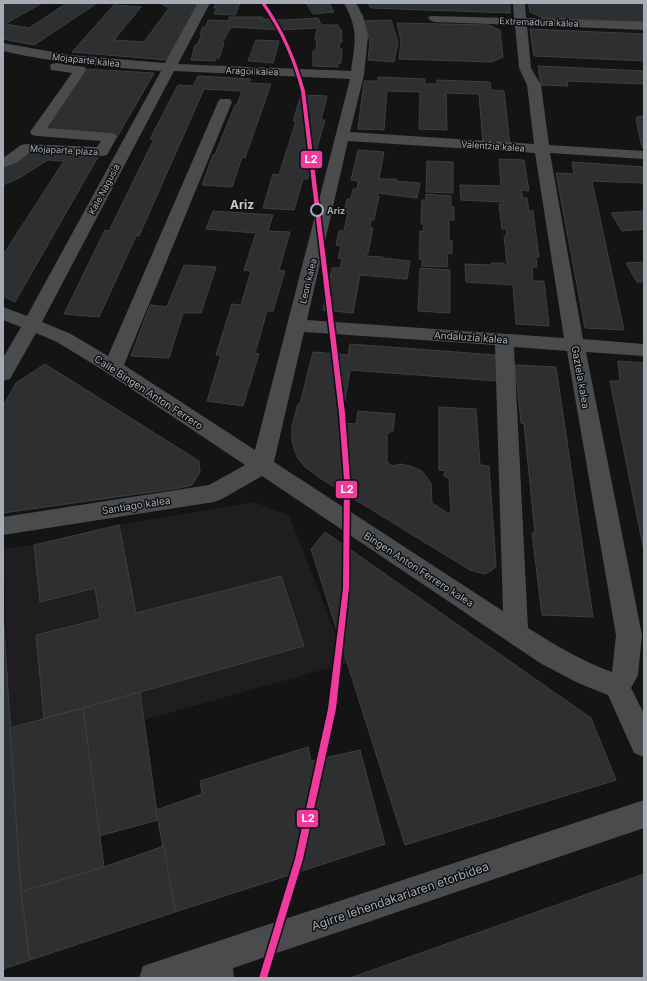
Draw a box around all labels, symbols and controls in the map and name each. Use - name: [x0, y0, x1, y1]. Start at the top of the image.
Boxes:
- street label: Extremadura kalea: [499, 15, 579, 29]
- street label: Mojaparte kalea: [52, 51, 120, 69]
- street label: Aragoi kalea: [225, 65, 279, 77]
- street label: Valentzia kalea: [461, 138, 525, 154]
- street label: Mojaparte plaza: [30, 143, 98, 157]
- line badge: L2: [300, 150, 323, 169]
- text: L2: [304, 152, 318, 166]
- street label: Kale Nagusia: [86, 162, 122, 216]
- district label: Ariz: [230, 197, 254, 212]
- marker: Ariz: [310, 203, 324, 217]
- place label: Ariz: [327, 205, 345, 216]
- street label: Leon kalea: [297, 257, 319, 305]
- street label: Andaluzia kalea: [434, 328, 508, 346]
- street label: Gaztela kalea: [570, 345, 592, 409]
- street label: Calle Bingen Anton Ferrero: [92, 352, 206, 432]
- line badge: L2: [335, 480, 358, 499]
- text: L2: [340, 482, 354, 496]
- street label: Santiago kalea: [101, 494, 171, 516]
- street label: Bingen Anton Ferrero kalea: [362, 529, 476, 609]
- line badge: L2: [296, 809, 319, 828]
- text: L2: [301, 811, 315, 825]
- street label: Agirre lehendakariaren etorbidea: [309, 859, 491, 933]

